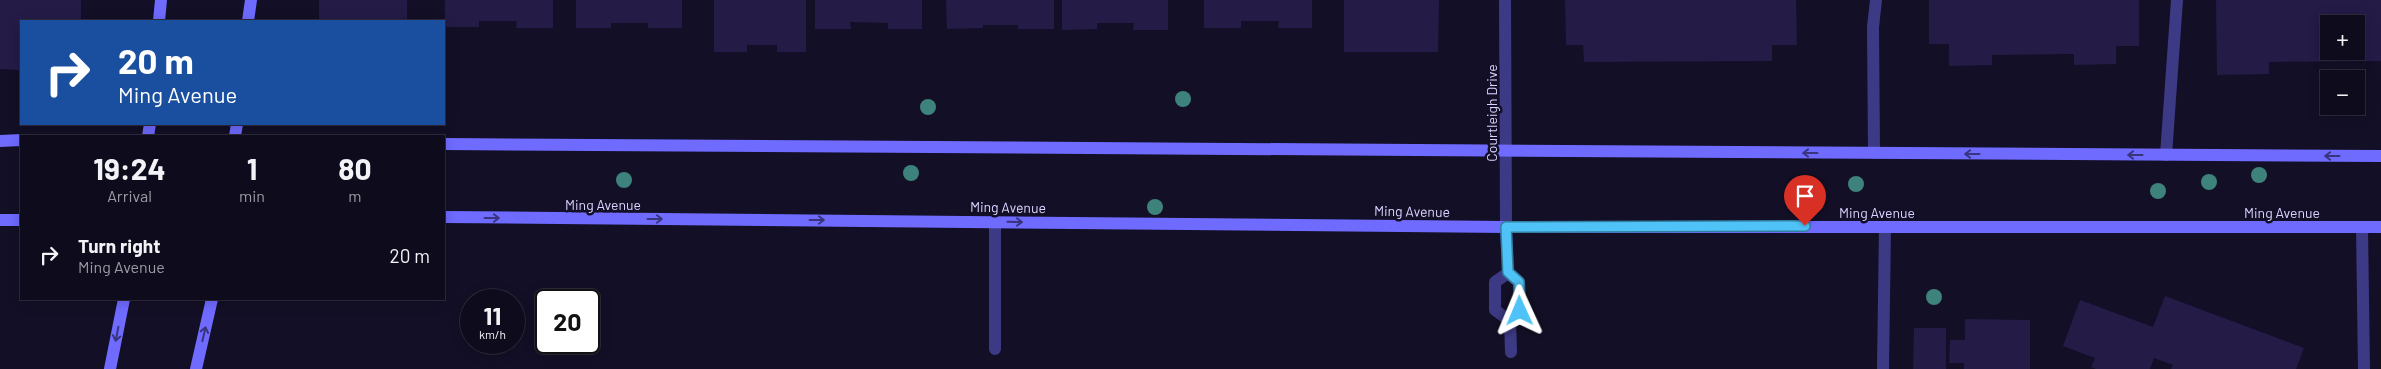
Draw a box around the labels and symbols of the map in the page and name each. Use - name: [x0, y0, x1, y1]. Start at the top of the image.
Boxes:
- street label: Courtleigh Drive: [1483, 64, 1500, 162]
- one-way arrow: [1802, 148, 1818, 158]
- one-way arrow: [1965, 149, 1981, 159]
- one-way arrow: [2127, 150, 2144, 160]
- one-way arrow: [2325, 151, 2341, 161]
- pin: [1784, 175, 1826, 226]
- street label: Ming Avenue: [565, 196, 641, 213]
- street label: Ming Avenue: [970, 198, 1046, 216]
- street label: Ming Avenue: [1374, 202, 1450, 220]
- street label: Ming Avenue: [1839, 204, 1915, 221]
- street label: Ming Avenue: [2244, 204, 2320, 221]
- one-way arrow: [484, 213, 500, 223]
- one-way arrow: [646, 214, 663, 224]
- one-way arrow: [809, 216, 825, 225]
- one-way arrow: [1006, 217, 1023, 227]
- position arrow: [1493, 284, 1545, 336]
- speed limit sign: 20: [535, 289, 600, 354]
- one-way arrow: [112, 325, 122, 341]
- one-way arrow: [200, 326, 209, 342]

